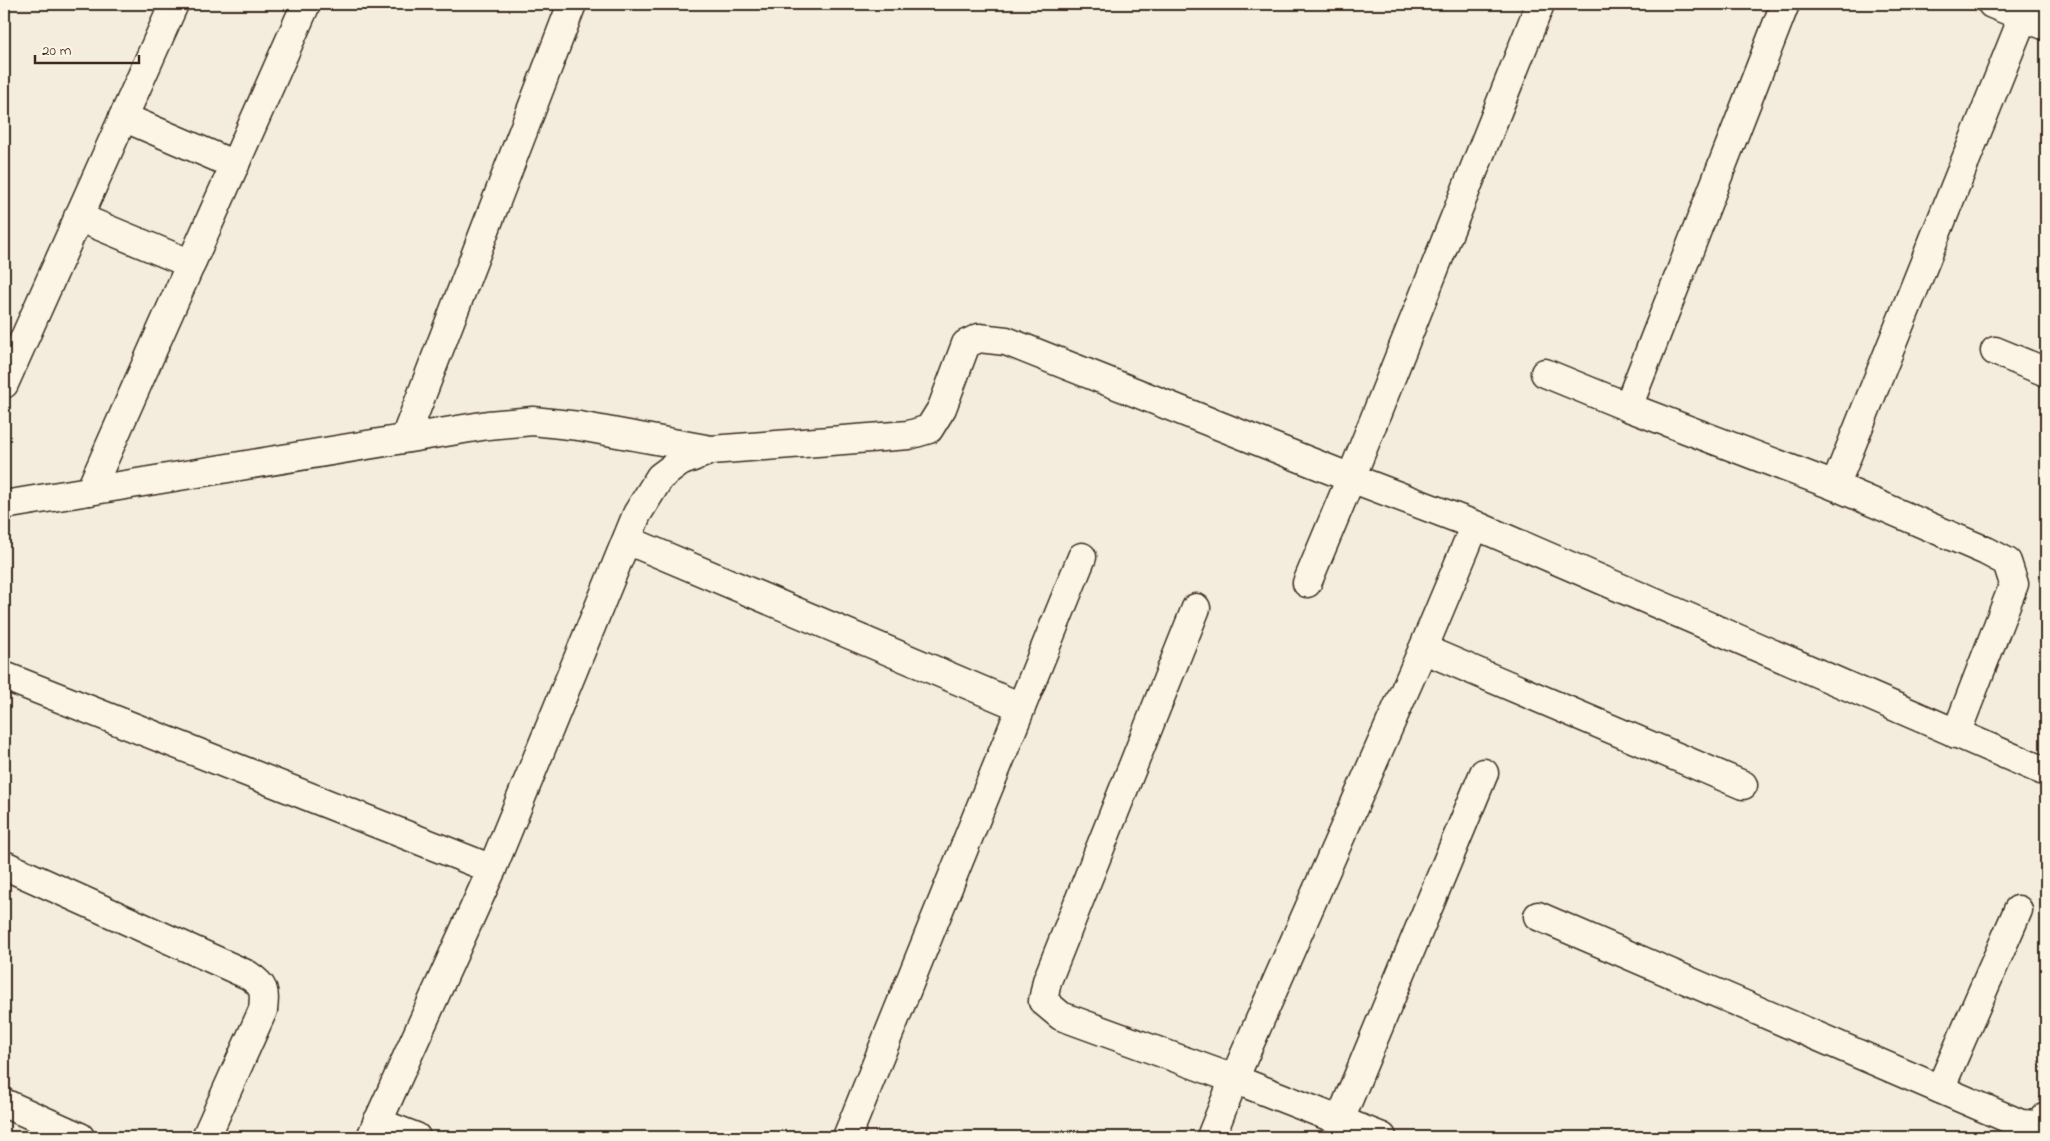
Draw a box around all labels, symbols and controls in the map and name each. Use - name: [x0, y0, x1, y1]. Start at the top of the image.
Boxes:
- scale bar: [35, 32, 139, 64]
- text: 20 m: [42, 40, 72, 62]

